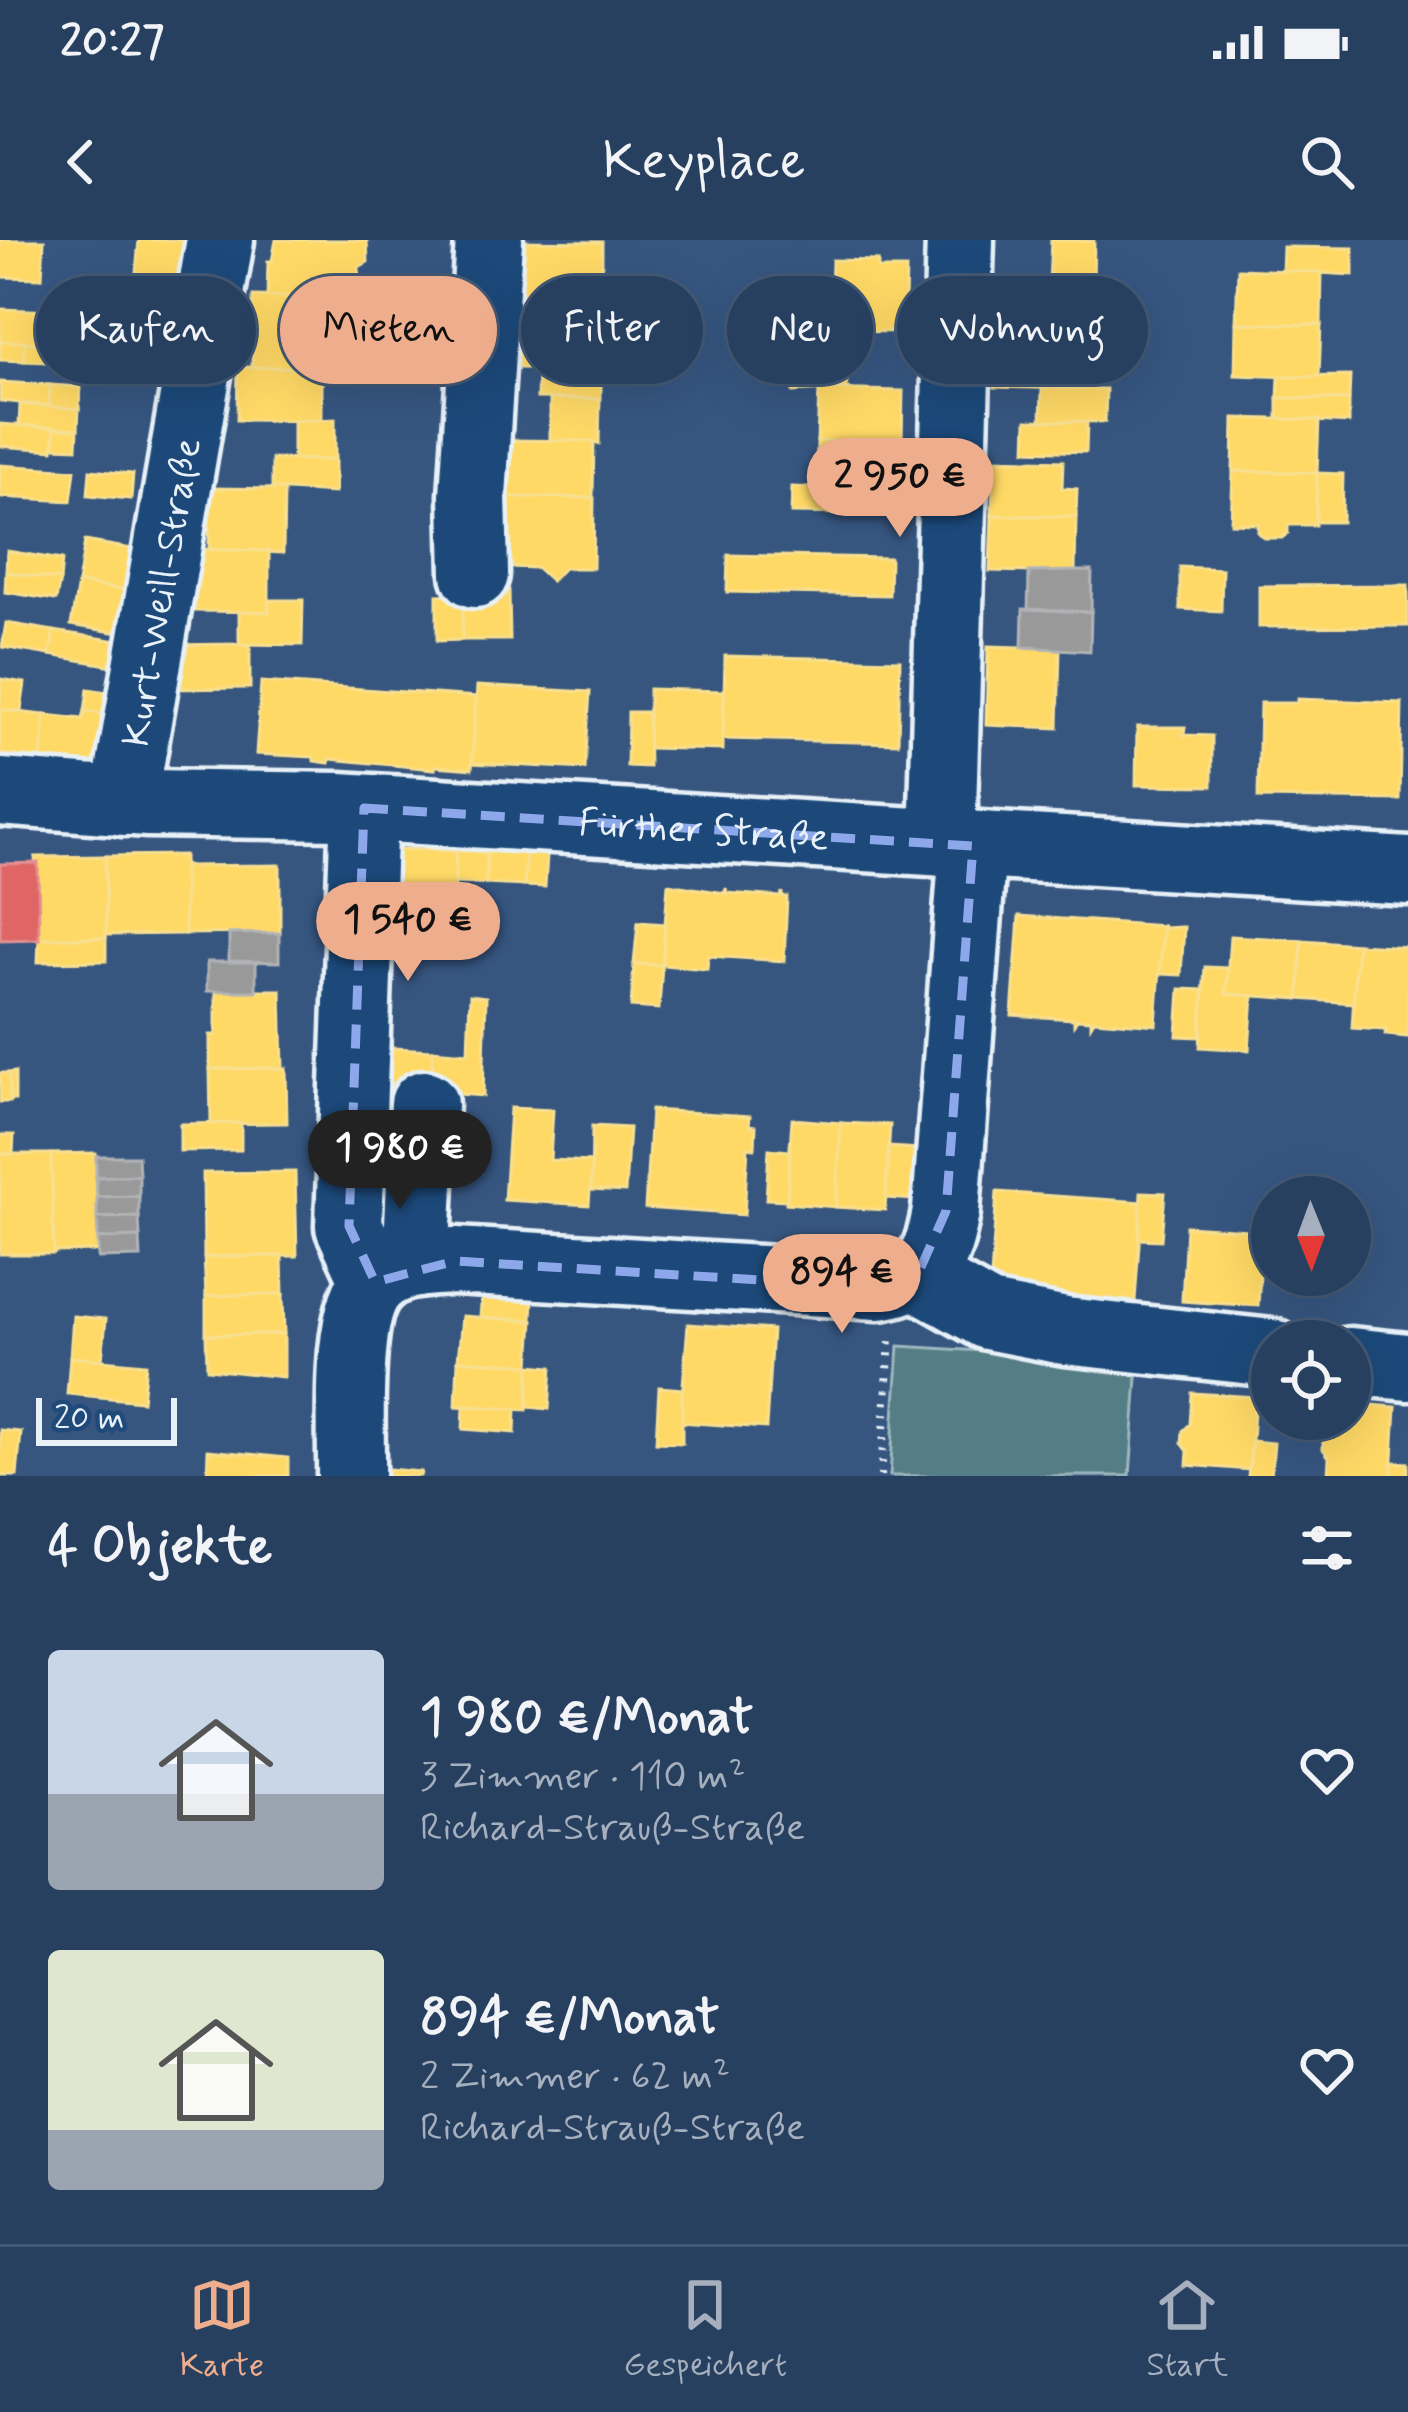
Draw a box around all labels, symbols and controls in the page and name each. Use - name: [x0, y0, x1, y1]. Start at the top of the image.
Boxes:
- text: 20:27: [60, 13, 165, 72]
- text: Keyplace: [603, 127, 805, 198]
- icon: back: [48, 129, 114, 195]
- icon: search: [1294, 129, 1360, 195]
- chip: Kaufen: [36, 276, 256, 384]
- chip: Mieten: [280, 276, 497, 384]
- chip: Filter: [521, 276, 703, 384]
- chip: Neu: [727, 276, 873, 384]
- chip: Wohnung: [897, 276, 1148, 384]
- street label: Kurt-Weill-Straße: [112, 434, 215, 751]
- pin: 2 950 €: [789, 438, 1011, 540]
- text: 2 950 €: [834, 451, 966, 502]
- street label: Fürther Straße: [577, 799, 830, 865]
- pin: 1 540 €: [297, 882, 519, 984]
- text: 1 540 €: [343, 895, 473, 946]
- pin: 1 980 €: [289, 1110, 511, 1212]
- text: 1 980 €: [335, 1123, 465, 1174]
- north arrow: [1251, 1176, 1371, 1296]
- map controls: [1251, 1176, 1371, 1440]
- pin: 894 €: [758, 1234, 926, 1336]
- text: 894 €: [790, 1247, 894, 1298]
- button: locate: [1251, 1320, 1371, 1440]
- scale bar: [36, 1392, 177, 1445]
- text: 20 m: [54, 1397, 124, 1441]
- text: 4 Objekte: [48, 1515, 272, 1581]
- icon: filters: [1294, 1515, 1360, 1581]
- text: 1 980 €/Monat: [420, 1686, 753, 1752]
- icon: home: [144, 1698, 288, 1842]
- icon: heart: [1294, 1737, 1360, 1803]
- text: 3 Zimmer · 110 m²: [420, 1752, 746, 1803]
- text: Richard-Strauß-Straße: [420, 1803, 805, 1854]
- text: 894 €/Monat: [420, 1986, 719, 2052]
- icon: home: [144, 1998, 288, 2142]
- icon: heart: [1294, 2037, 1360, 2103]
- text: 2 Zimmer · 62 m²: [420, 2052, 730, 2103]
- text: Richard-Strauß-Straße: [420, 2103, 805, 2154]
- tab: Karte: [180, 2272, 264, 2388]
- tab: Gespeichert: [624, 2272, 787, 2388]
- tab: Start: [1146, 2272, 1228, 2388]

